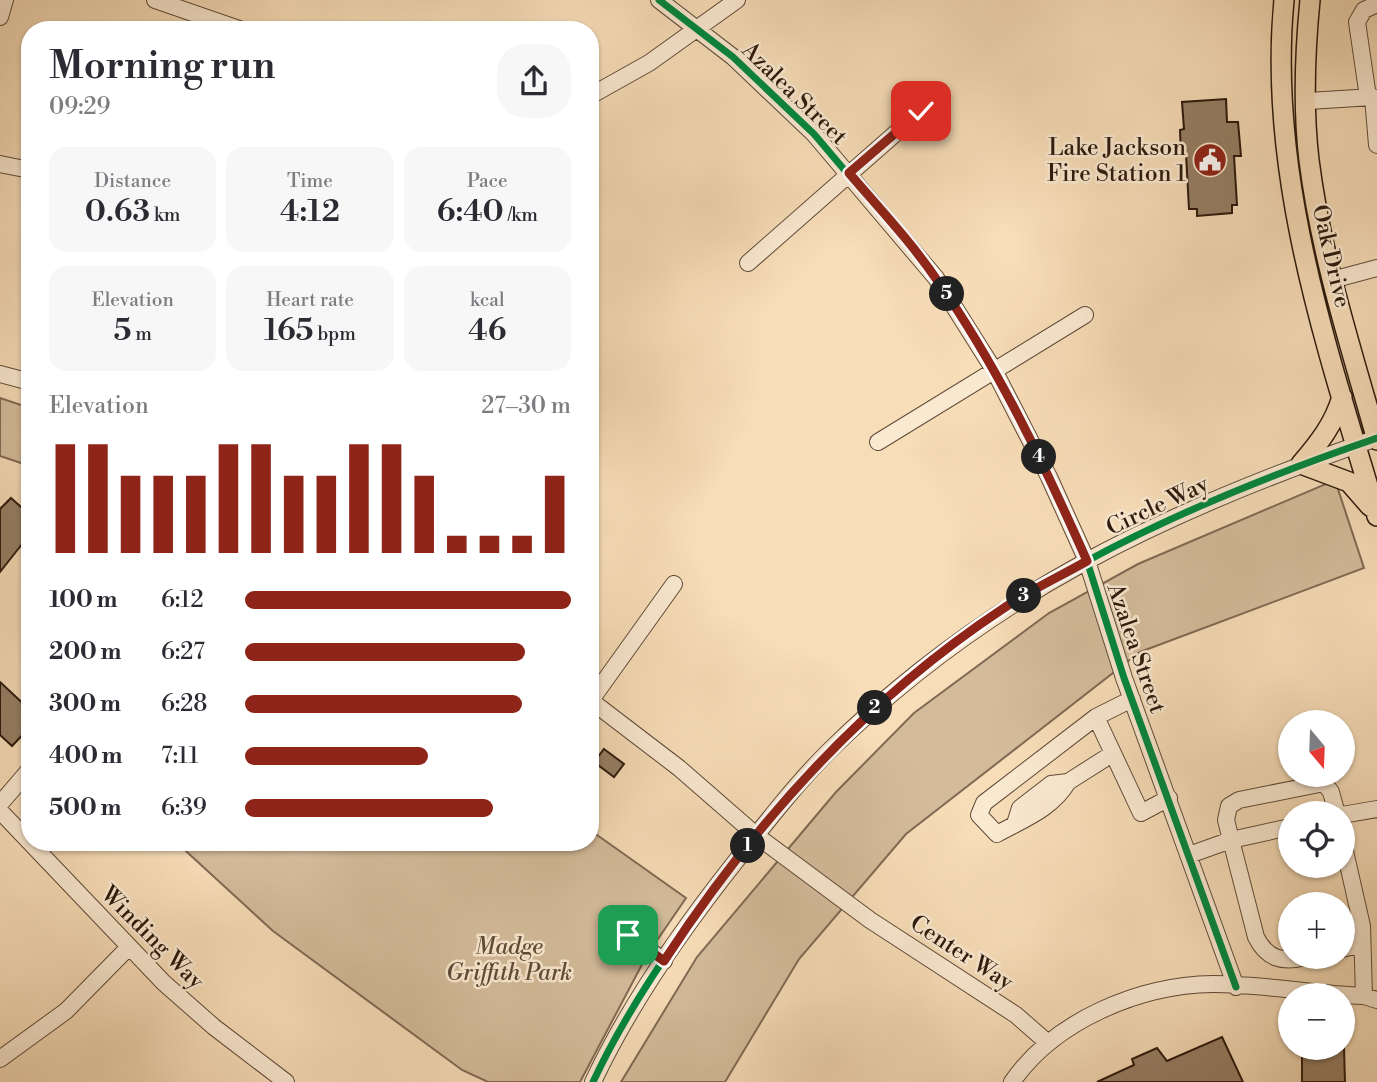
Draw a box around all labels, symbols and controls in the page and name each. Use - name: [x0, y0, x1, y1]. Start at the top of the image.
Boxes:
- street label: Azalea Street: [735, 36, 853, 151]
- text: Morning run: [49, 43, 275, 90]
- button: share: [497, 44, 571, 118]
- pin: [891, 81, 951, 141]
- icon: check: [902, 92, 940, 130]
- text: 09:29: [49, 93, 110, 121]
- place label: Lake Jackson Fire Station 1: [1047, 134, 1186, 188]
- public building icon: Lake Jackson Fire Station 1: [1191, 141, 1229, 179]
- text: Distance: [94, 169, 171, 193]
- text: Time: [287, 169, 333, 193]
- text: Pace: [467, 169, 508, 193]
- text: 0.63: [85, 193, 150, 231]
- text: 4:12: [280, 193, 340, 231]
- text: 6:40: [437, 193, 504, 231]
- street label: Oak Drive: [1306, 202, 1356, 310]
- text: km: [150, 203, 180, 227]
- text: /km: [504, 203, 538, 227]
- pin: 5: [930, 276, 964, 312]
- text: 5: [941, 281, 952, 305]
- text: Elevation: [92, 288, 174, 312]
- text: Heart rate: [266, 288, 354, 312]
- text: kcal: [470, 288, 505, 312]
- text: 5: [113, 312, 131, 350]
- text: 165: [264, 312, 314, 350]
- text: 46: [468, 312, 506, 350]
- text: m: [131, 322, 152, 346]
- text: bpm: [314, 322, 356, 346]
- text: Elevation: [49, 392, 149, 420]
- text: 27–30 m: [481, 392, 571, 420]
- pin: 4: [1021, 440, 1056, 475]
- text: 4: [1032, 444, 1045, 468]
- street label: Circle Way: [1102, 470, 1214, 542]
- pin: 3: [1006, 578, 1042, 614]
- street label: Azalea Street: [1100, 579, 1171, 717]
- text: 3: [1018, 583, 1029, 607]
- text: 100 m: [49, 586, 117, 614]
- text: 6:12: [161, 586, 204, 614]
- text: 200 m: [49, 638, 121, 666]
- text: 6:27: [161, 638, 205, 666]
- text: 300 m: [49, 690, 121, 718]
- text: 6:28: [161, 690, 207, 718]
- pin: 2: [858, 690, 892, 726]
- text: 2: [869, 695, 880, 719]
- north arrow: [1278, 710, 1354, 788]
- map controls: [1278, 710, 1355, 1060]
- text: 400 m: [49, 742, 122, 770]
- text: 7:11: [161, 742, 199, 770]
- text: 500 m: [49, 794, 121, 822]
- text: 6:39: [161, 794, 207, 822]
- button: locate: [1278, 801, 1355, 878]
- pin: 1: [730, 828, 766, 864]
- text: 1: [743, 833, 752, 857]
- street label: Winding Way: [94, 880, 210, 996]
- button: +: [1278, 892, 1355, 969]
- pin: [598, 905, 658, 965]
- street label: Center Way: [905, 909, 1019, 997]
- icon: arrive: [609, 916, 647, 954]
- park label: Madge Griffith Park: [446, 933, 572, 987]
- button: −: [1278, 983, 1355, 1060]

